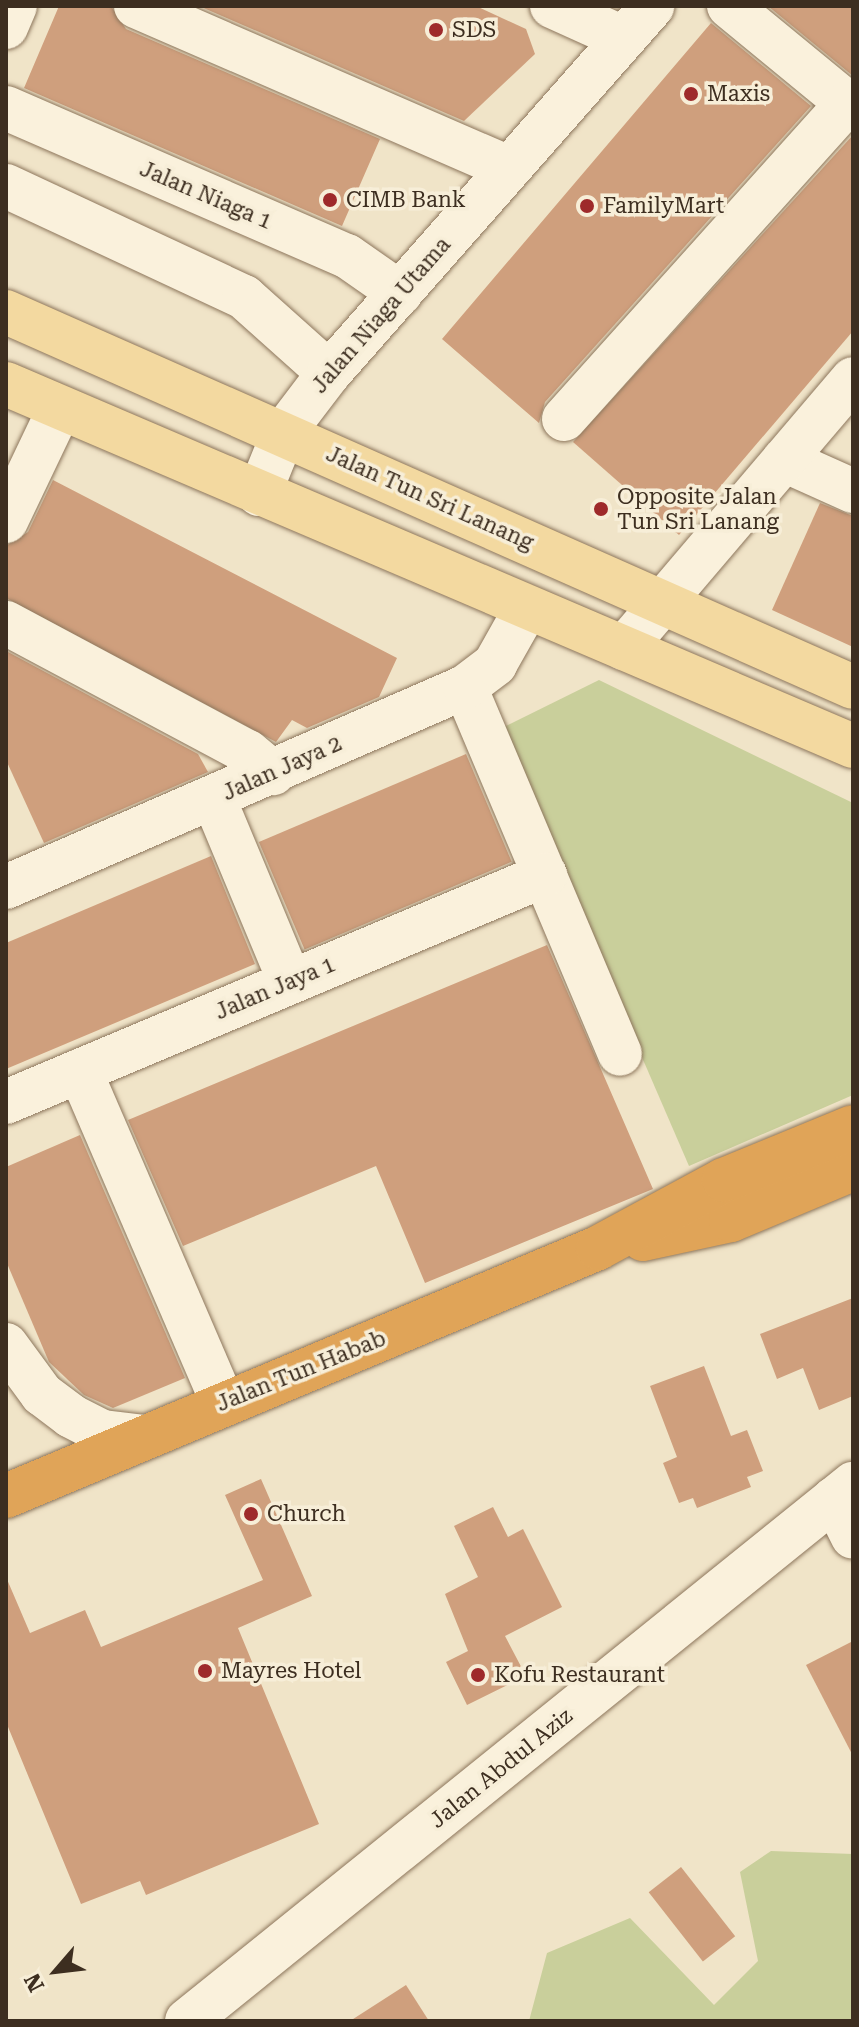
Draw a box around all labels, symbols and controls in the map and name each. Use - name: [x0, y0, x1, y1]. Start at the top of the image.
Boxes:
- place label: SDS: [452, 17, 496, 43]
- marker: SDS: [427, 21, 445, 39]
- place label: Maxis: [707, 81, 770, 107]
- marker: Maxis: [682, 85, 700, 103]
- street label: Jalan Niaga 1: [136, 155, 276, 235]
- place label: CIMB Bank: [346, 187, 466, 213]
- marker: CIMB Bank: [321, 191, 339, 209]
- place label: FamilyMart: [603, 193, 724, 219]
- marker: FamilyMart: [578, 197, 596, 215]
- street label: Jalan Niaga Utama: [306, 232, 456, 398]
- street label: Jalan Tun Sri Lanang: [322, 440, 538, 556]
- place label: Opposite Jalan Tun Sri Lanang: [617, 483, 779, 534]
- marker: Opposite Jalan Tun Sri Lanang: [592, 500, 610, 518]
- street label: Jalan Jaya 2: [218, 730, 346, 806]
- street label: Jalan Jaya 1: [211, 951, 339, 1025]
- street label: Jalan Tun Habab: [212, 1325, 390, 1417]
- place label: Church: [267, 1501, 346, 1527]
- marker: Church: [242, 1505, 260, 1523]
- place label: Mayres Hotel: [221, 1658, 361, 1684]
- marker: Mayres Hotel: [196, 1662, 214, 1680]
- place label: Kofu Restaurant: [494, 1662, 665, 1688]
- marker: Kofu Restaurant: [469, 1666, 487, 1684]
- street label: Jalan Abdul Aziz: [424, 1702, 578, 1834]
- north arrow: [16, 1931, 96, 2011]
- text: N: [19, 1969, 49, 1996]

